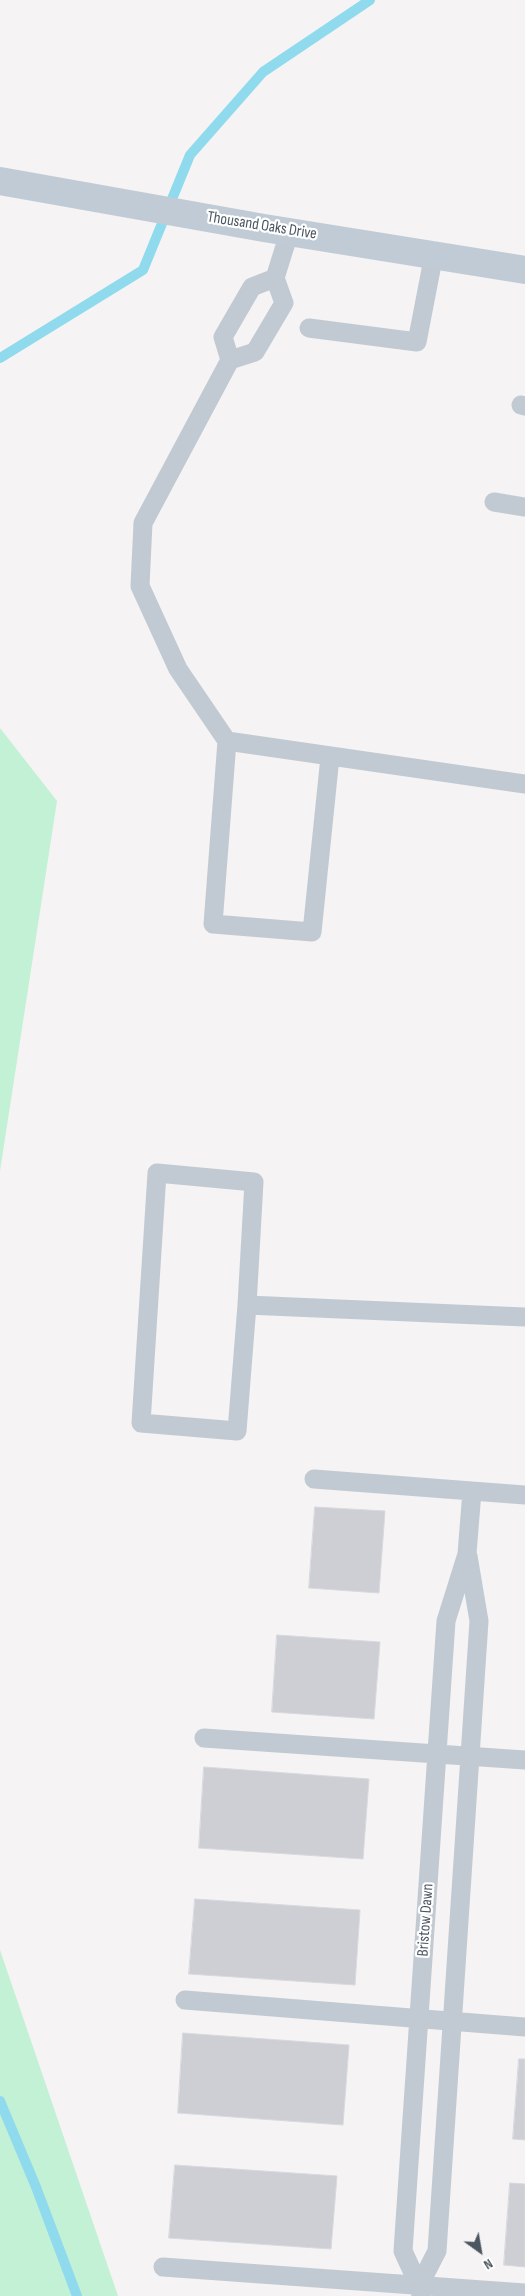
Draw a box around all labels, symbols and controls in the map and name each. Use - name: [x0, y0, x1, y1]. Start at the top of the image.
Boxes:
- street label: Thousand Oaks Drive: [206, 208, 318, 244]
- street label: Bristow Dawn: [414, 1883, 438, 1957]
- north arrow: [455, 2226, 505, 2276]
- text: N: [481, 2255, 496, 2273]

